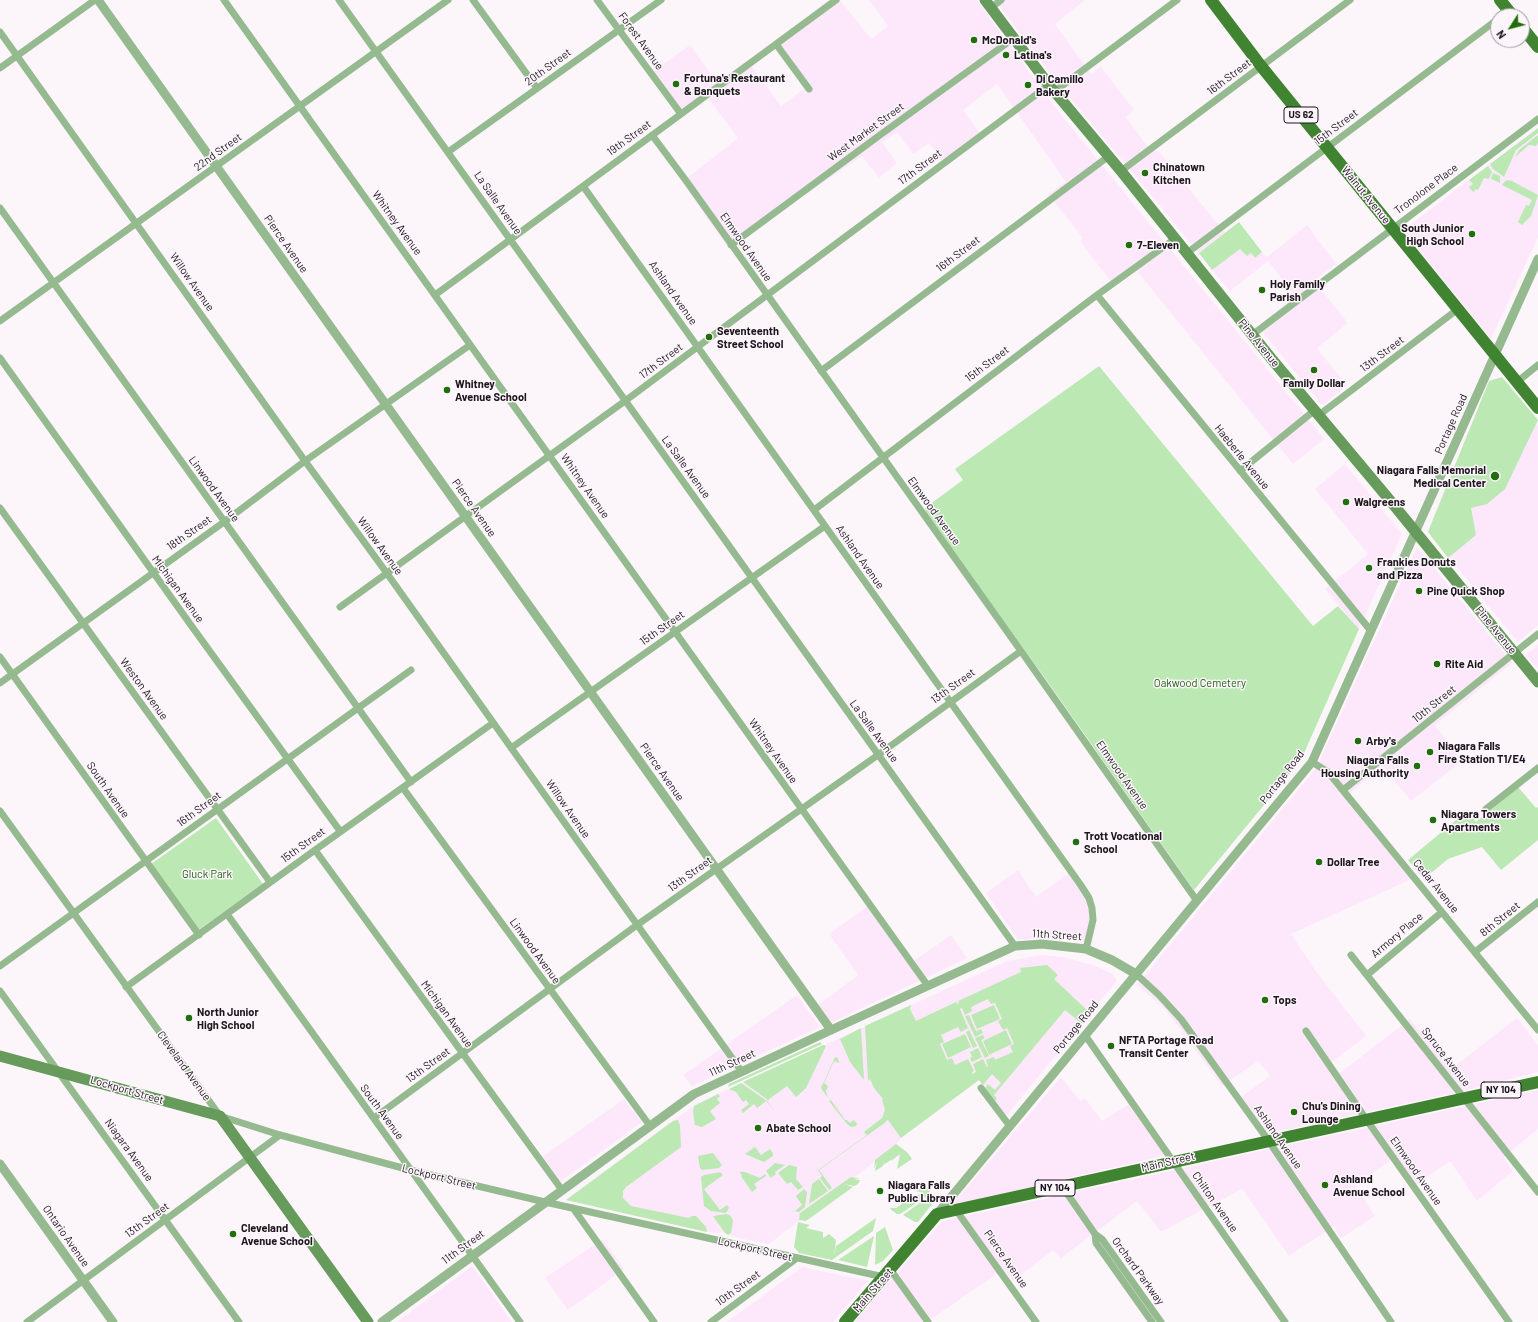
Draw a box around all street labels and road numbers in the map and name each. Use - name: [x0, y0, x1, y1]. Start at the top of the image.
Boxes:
- street label: Forest Avenue: [616, 10, 666, 72]
- street label: 20th Street: [522, 46, 574, 88]
- street label: 16th Street: [1204, 56, 1254, 98]
- street label: West Market Street: [825, 100, 907, 164]
- street label: 15th Street: [1311, 106, 1361, 148]
- road number: US 62: [1284, 107, 1318, 123]
- street label: 19th Street: [604, 117, 654, 159]
- street label: 22nd Street: [192, 130, 244, 174]
- street label: 17th Street: [896, 146, 944, 188]
- street label: Tronolone Place: [1392, 161, 1460, 217]
- street label: Walnut Avenue: [1339, 164, 1393, 226]
- street label: La Salle Avenue: [471, 169, 525, 237]
- street label: Whitney Avenue: [369, 188, 425, 258]
- street label: Elmwood Avenue: [717, 210, 775, 284]
- street label: Pierce Avenue: [261, 212, 311, 276]
- street label: 16th Street: [933, 233, 983, 275]
- street label: Willow Avenue: [167, 250, 217, 314]
- street label: Ashland Avenue: [646, 258, 700, 328]
- street label: Pine Avenue: [1236, 316, 1282, 370]
- street label: 13th Street: [1357, 333, 1407, 375]
- street label: 17th Street: [637, 340, 685, 382]
- street label: 15th Street: [962, 343, 1012, 385]
- street label: Portage Road: [1432, 392, 1470, 456]
- street label: Haeberle Avenue: [1212, 422, 1272, 492]
- street label: La Salle Avenue: [659, 433, 713, 501]
- street label: Whitney Avenue: [558, 451, 612, 521]
- street label: Linwood Avenue: [186, 454, 242, 524]
- street label: Elmwood Avenue: [905, 474, 963, 548]
- street label: Pierce Avenue: [449, 476, 499, 540]
- street label: 18th Street: [164, 513, 214, 553]
- street label: Willow Avenue: [355, 514, 405, 578]
- street label: Ashland Avenue: [833, 522, 887, 592]
- street label: Michigan Avenue: [149, 553, 207, 625]
- street label: Pine Avenue: [1473, 603, 1519, 657]
- street label: 15th Street: [637, 608, 687, 648]
- street label: Weston Avenue: [117, 656, 171, 722]
- street label: 13th Street: [928, 665, 978, 707]
- street label: 10th Street: [1410, 682, 1458, 726]
- street label: La Salle Avenue: [847, 697, 901, 765]
- street label: Whitney Avenue: [746, 716, 800, 786]
- street label: Elmwood Avenue: [1093, 738, 1151, 812]
- street label: Pierce Avenue: [637, 740, 687, 804]
- street label: Portage Road: [1257, 748, 1307, 806]
- street label: South Avenue: [84, 759, 132, 821]
- street label: Willow Avenue: [543, 777, 593, 841]
- street label: 16th Street: [174, 788, 224, 830]
- street label: 15th Street: [278, 824, 328, 866]
- street label: 13th Street: [665, 853, 715, 895]
- street label: Cedar Avenue: [1410, 856, 1462, 916]
- street label: 8th Street: [1477, 899, 1523, 939]
- street label: Armory Place: [1368, 910, 1426, 960]
- street label: Linwood Avenue: [507, 916, 563, 986]
- street label: 11th Street: [1032, 927, 1082, 943]
- street label: Michigan Avenue: [418, 978, 476, 1050]
- street label: Portage Road: [1051, 998, 1101, 1056]
- street label: Spruce Avenue: [1419, 1025, 1473, 1089]
- street label: Cleveland Avenue: [154, 1029, 214, 1103]
- street label: 13th Street: [403, 1044, 453, 1086]
- street label: 11th Street: [707, 1046, 757, 1080]
- street label: Lockport Street: [89, 1073, 165, 1107]
- street label: South Avenue: [357, 1082, 407, 1142]
- road number: NY 104: [1481, 1082, 1521, 1098]
- street label: Ashland Avenue: [1251, 1102, 1305, 1172]
- street label: Niagara Avenue: [102, 1116, 156, 1184]
- street label: Elmwood Avenue: [1387, 1134, 1445, 1208]
- street label: Main Street: [1140, 1149, 1196, 1175]
- street label: Lockport Street: [401, 1161, 477, 1193]
- street label: Chilton Avenue: [1189, 1169, 1241, 1235]
- road number: NY 104: [1035, 1180, 1075, 1196]
- street label: 13th Street: [122, 1199, 172, 1241]
- street label: Ontario Avenue: [40, 1203, 92, 1269]
- street label: 11th Street: [439, 1227, 487, 1267]
- street label: Pierce Avenue: [981, 1227, 1031, 1291]
- street label: Lockport Street: [717, 1234, 793, 1264]
- street label: Orchard Parkway: [1109, 1235, 1167, 1307]
- street label: Main Street: [850, 1265, 896, 1315]
- street label: 10th Street: [713, 1267, 763, 1309]

